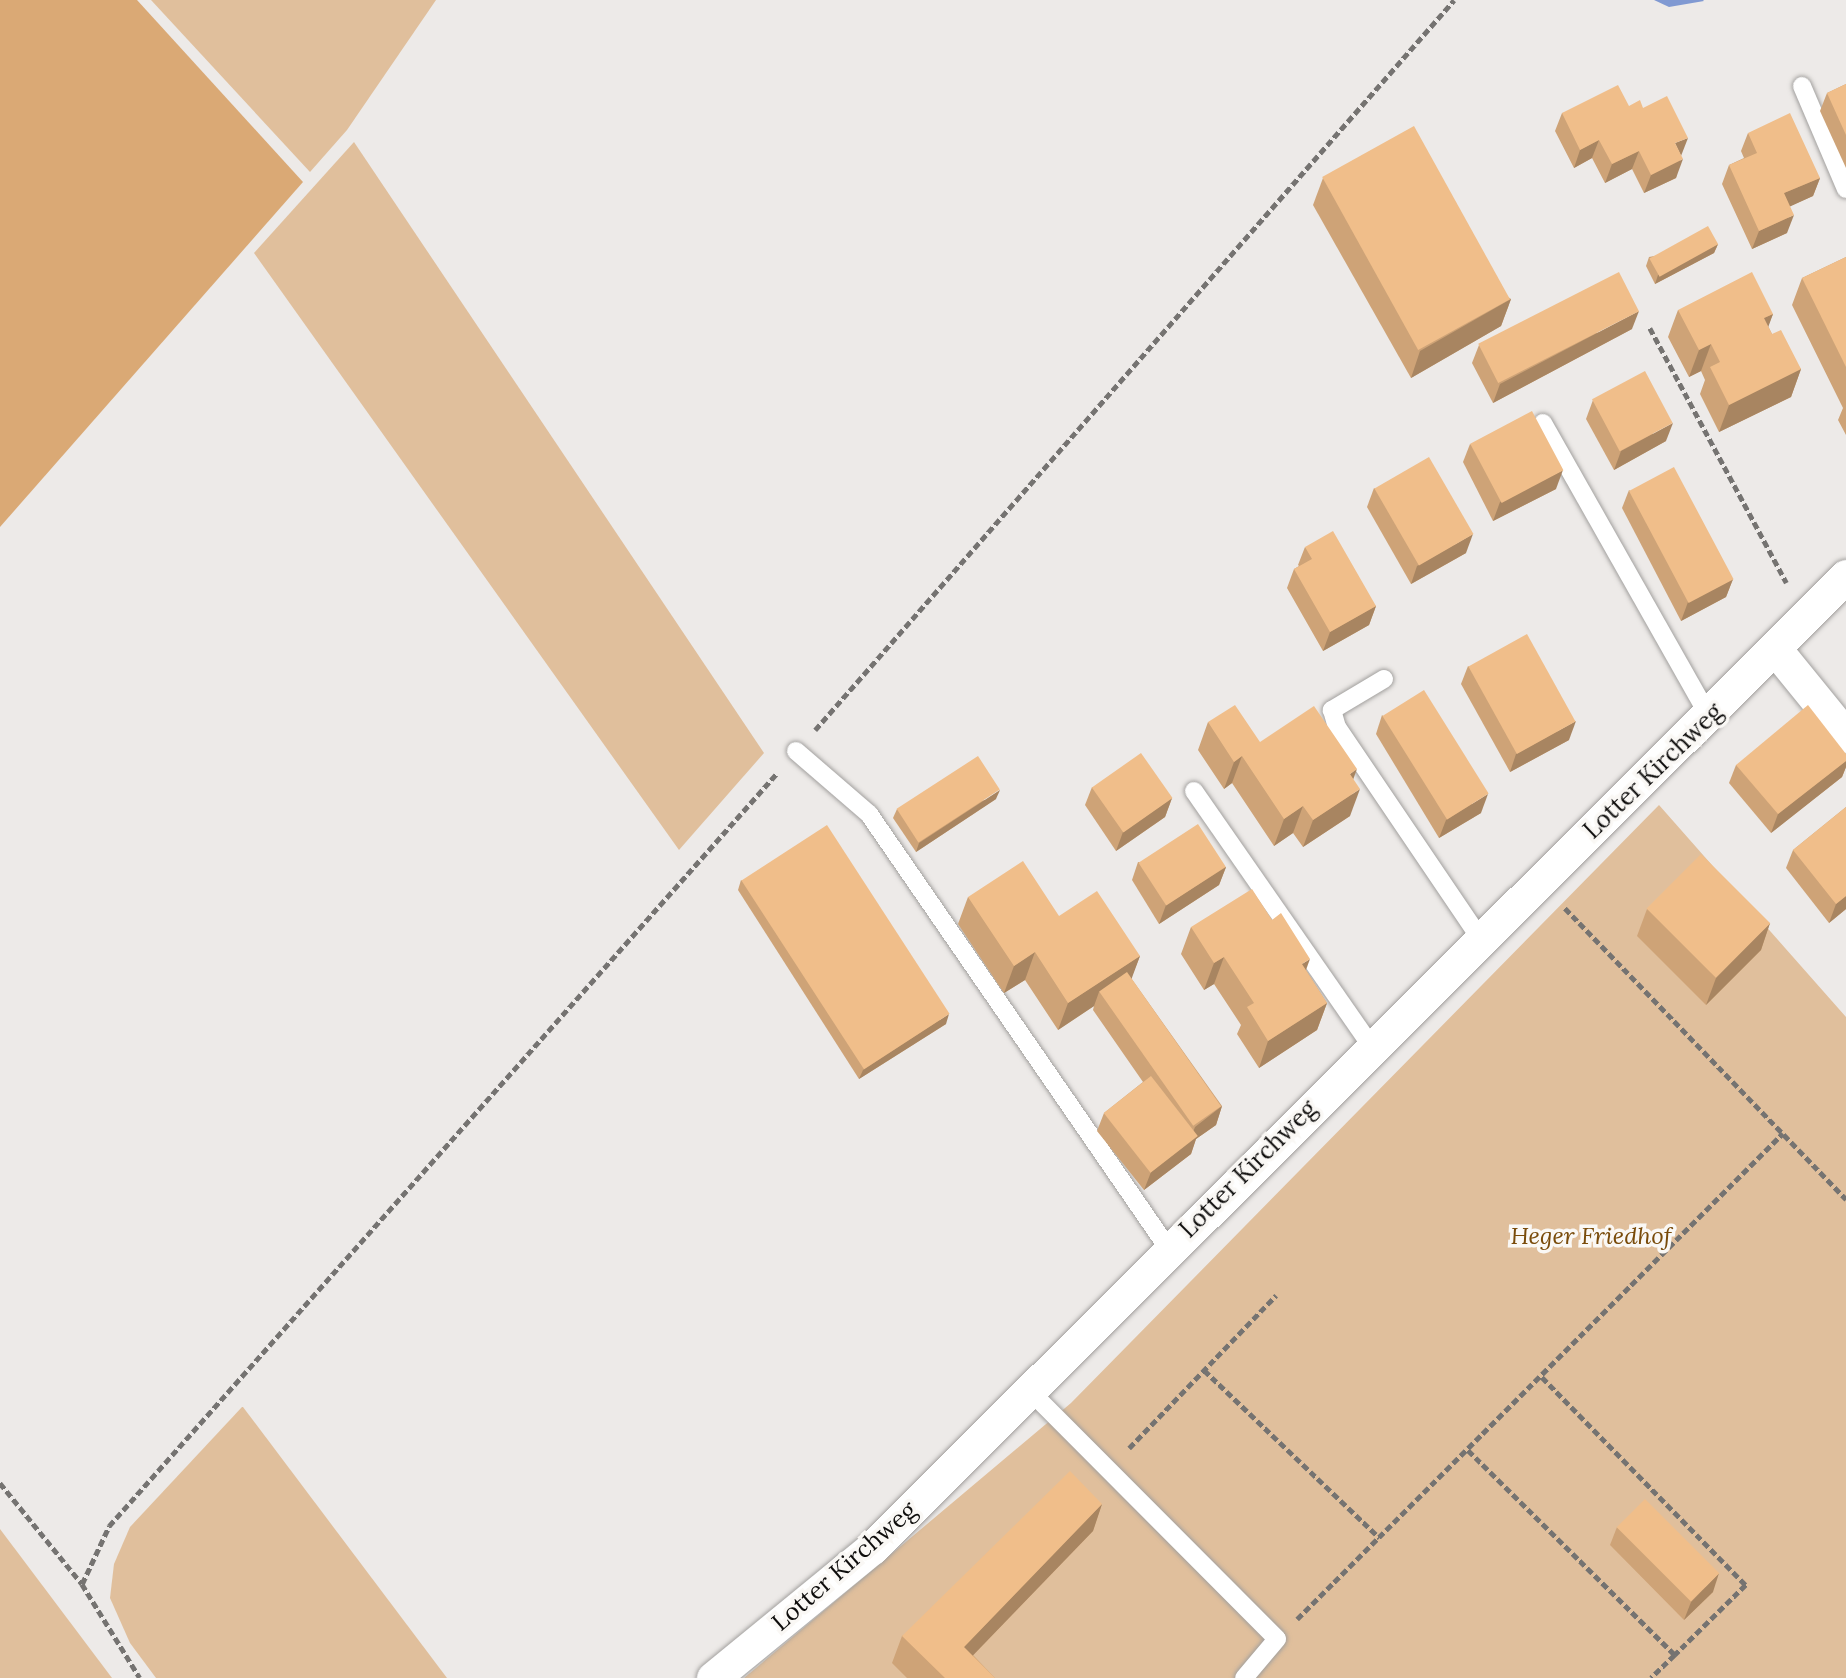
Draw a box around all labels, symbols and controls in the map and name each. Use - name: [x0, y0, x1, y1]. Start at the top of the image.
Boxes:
- street label: Lotter Kirchweg: [1578, 697, 1728, 845]
- street label: Lotter Kirchweg: [1173, 1094, 1323, 1244]
- park label: Heger Friedhof: [1510, 1222, 1672, 1250]
- street label: Lotter Kirchweg: [766, 1495, 922, 1637]

